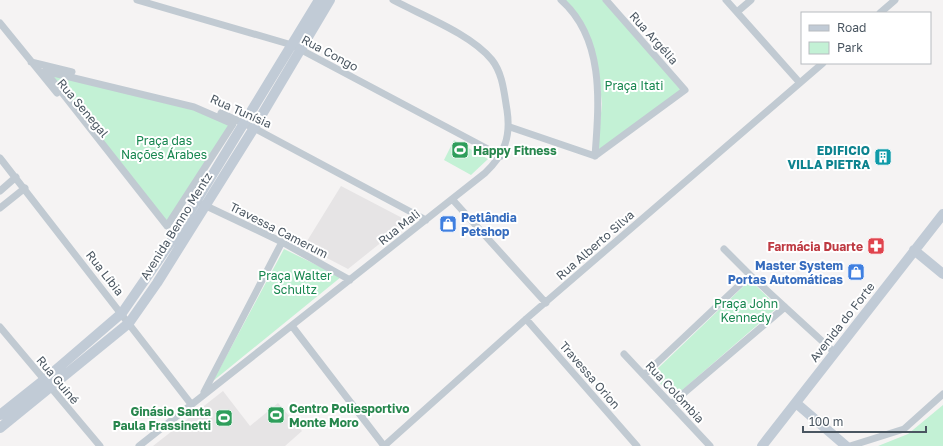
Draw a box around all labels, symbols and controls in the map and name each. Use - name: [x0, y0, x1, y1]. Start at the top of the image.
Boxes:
- street label: Rua Argélia: [626, 9, 682, 67]
- legend: [801, 12, 931, 64]
- text: Road: [837, 20, 866, 35]
- street label: Rua Congo: [299, 32, 361, 74]
- text: Park: [837, 40, 863, 55]
- street label: Rua Senegal: [54, 76, 112, 140]
- park label: Praça Itati: [605, 78, 663, 93]
- street label: Rua Tunísia: [208, 91, 274, 131]
- park label: Praça das Nações Árabes: [121, 133, 207, 162]
- sports icon: Happy Fitness: [450, 140, 470, 160]
- place label: Happy Fitness: [473, 143, 557, 158]
- place label: EDIFICIO VILLA PIETRA: [787, 143, 870, 172]
- building icon: EDIFICIO VILLA PIETRA: [873, 147, 893, 167]
- street label: Avenida Benno Mentz: [137, 169, 215, 283]
- street label: Travessa Camerum: [227, 199, 331, 261]
- street label: Rua Mali: [375, 206, 423, 248]
- street label: Rua Alberto Silva: [553, 207, 637, 283]
- place label: Petlândia Petshop: [461, 210, 517, 239]
- shop icon: Petlândia Petshop: [438, 214, 458, 234]
- pharmacy icon: Farmácia Duarte: [866, 236, 886, 256]
- place label: Farmácia Duarte: [767, 239, 863, 254]
- street label: Rua Líbia: [83, 248, 127, 298]
- place label: Master System Portas Automáticas: [728, 258, 843, 287]
- shop icon: Master System Portas Automáticas: [846, 262, 866, 282]
- park label: Praça Walter Schultz: [258, 268, 332, 297]
- street label: Avenida do Forte: [806, 279, 878, 365]
- park label: Praça John Kennedy: [714, 296, 778, 325]
- street label: Travessa Orion: [557, 338, 623, 412]
- street label: Rua Guiné: [34, 353, 82, 407]
- street label: Rua Colômbia: [642, 358, 708, 426]
- place label: Centro Poliesportivo Monte Moro: [289, 401, 409, 430]
- place label: Ginásio Santa Paula Frassinetti: [113, 404, 211, 433]
- sports icon: Centro Poliesportivo Monte Moro: [266, 405, 286, 425]
- sports icon: Ginásio Santa Paula Frassinetti: [214, 408, 234, 428]
- scale bar: [803, 408, 926, 434]
- text: 100 m: [809, 414, 843, 429]

